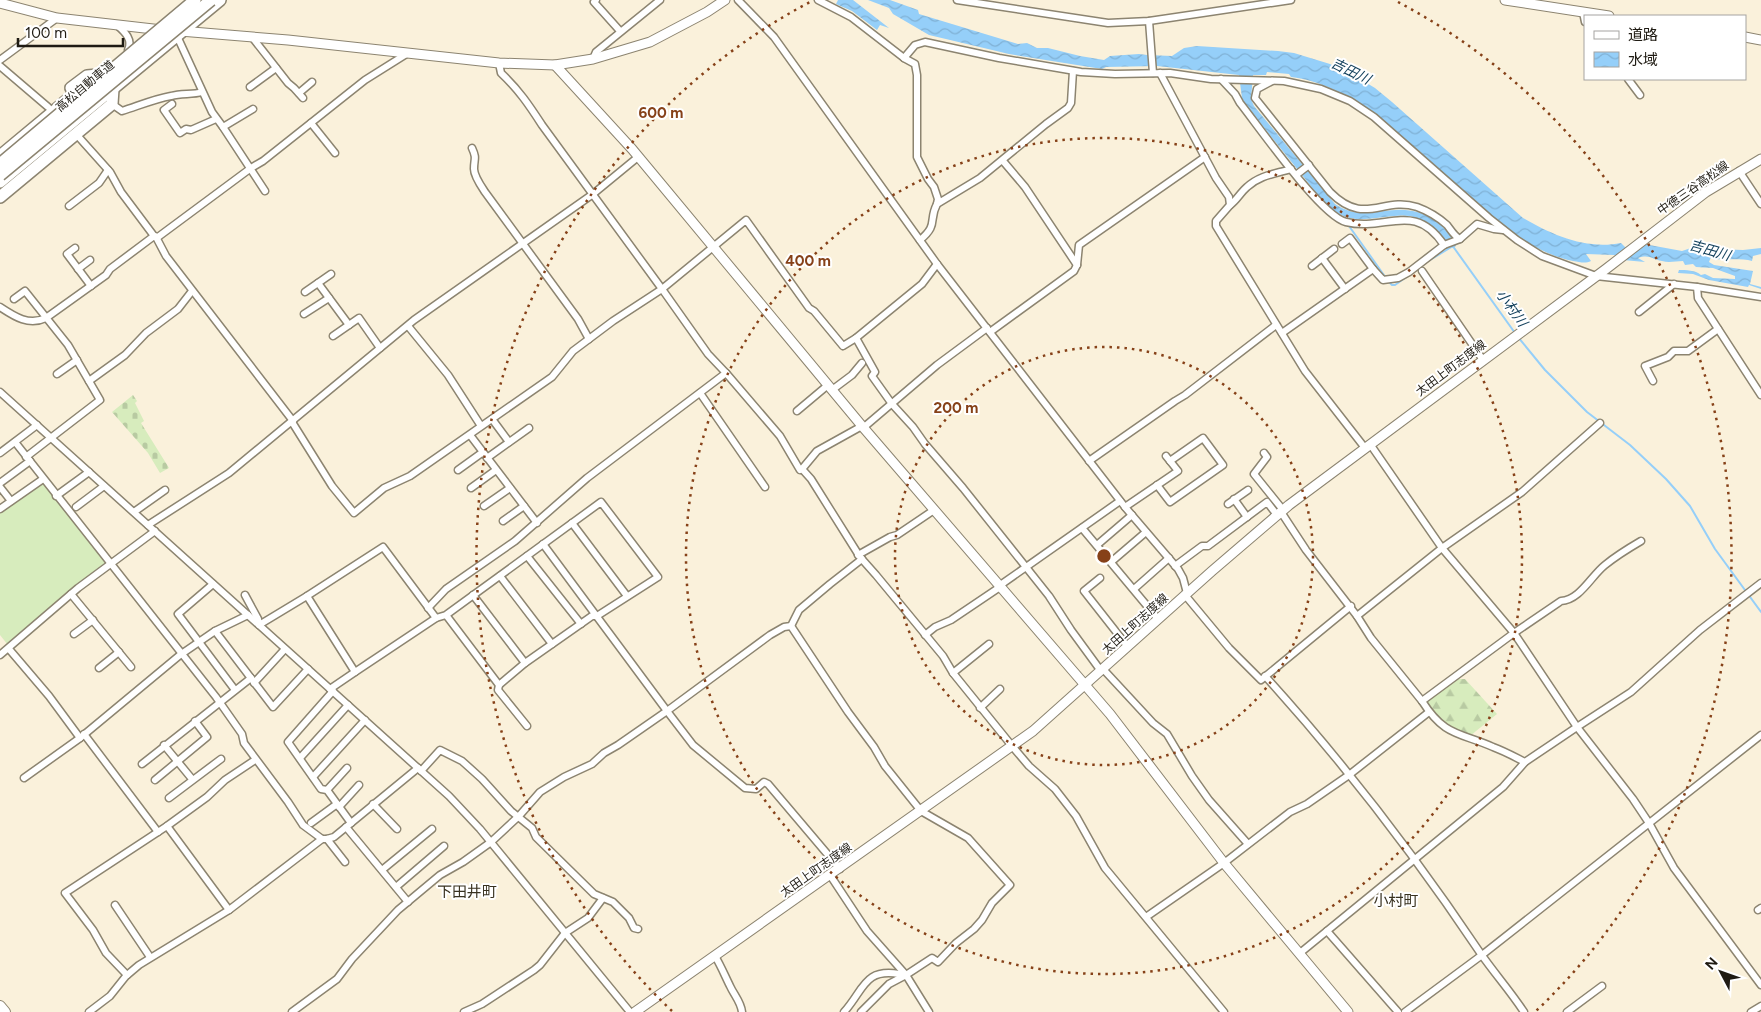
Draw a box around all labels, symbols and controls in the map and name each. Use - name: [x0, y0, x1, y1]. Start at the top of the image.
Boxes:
- scale bar: [18, 15, 122, 47]
- legend: [1584, 15, 1746, 80]
- text: 100 m: [25, 24, 67, 42]
- text: 道路: [1628, 26, 1658, 44]
- text: 水域: [1628, 51, 1658, 69]
- water label: 吉田川: [1328, 55, 1375, 89]
- street label: 高松自動車道: [53, 57, 117, 115]
- text: 600 m: [639, 104, 683, 122]
- street label: 中徳三谷高松線: [1655, 158, 1731, 218]
- water label: 吉田川: [1687, 237, 1734, 265]
- text: 400 m: [785, 252, 831, 270]
- water label: 小村川: [1492, 286, 1532, 332]
- street label: 太田上町志度線: [1413, 337, 1489, 399]
- text: 200 m: [934, 399, 978, 417]
- centre of rings: [1095, 547, 1113, 565]
- street label: 太田上町志度線: [1099, 591, 1171, 657]
- street label: 太田上町志度線: [778, 840, 854, 900]
- district label: 下田井町: [437, 883, 497, 901]
- district label: 小村町: [1373, 892, 1419, 910]
- north arrow: [1696, 947, 1746, 997]
- text: N: [1702, 954, 1722, 973]

